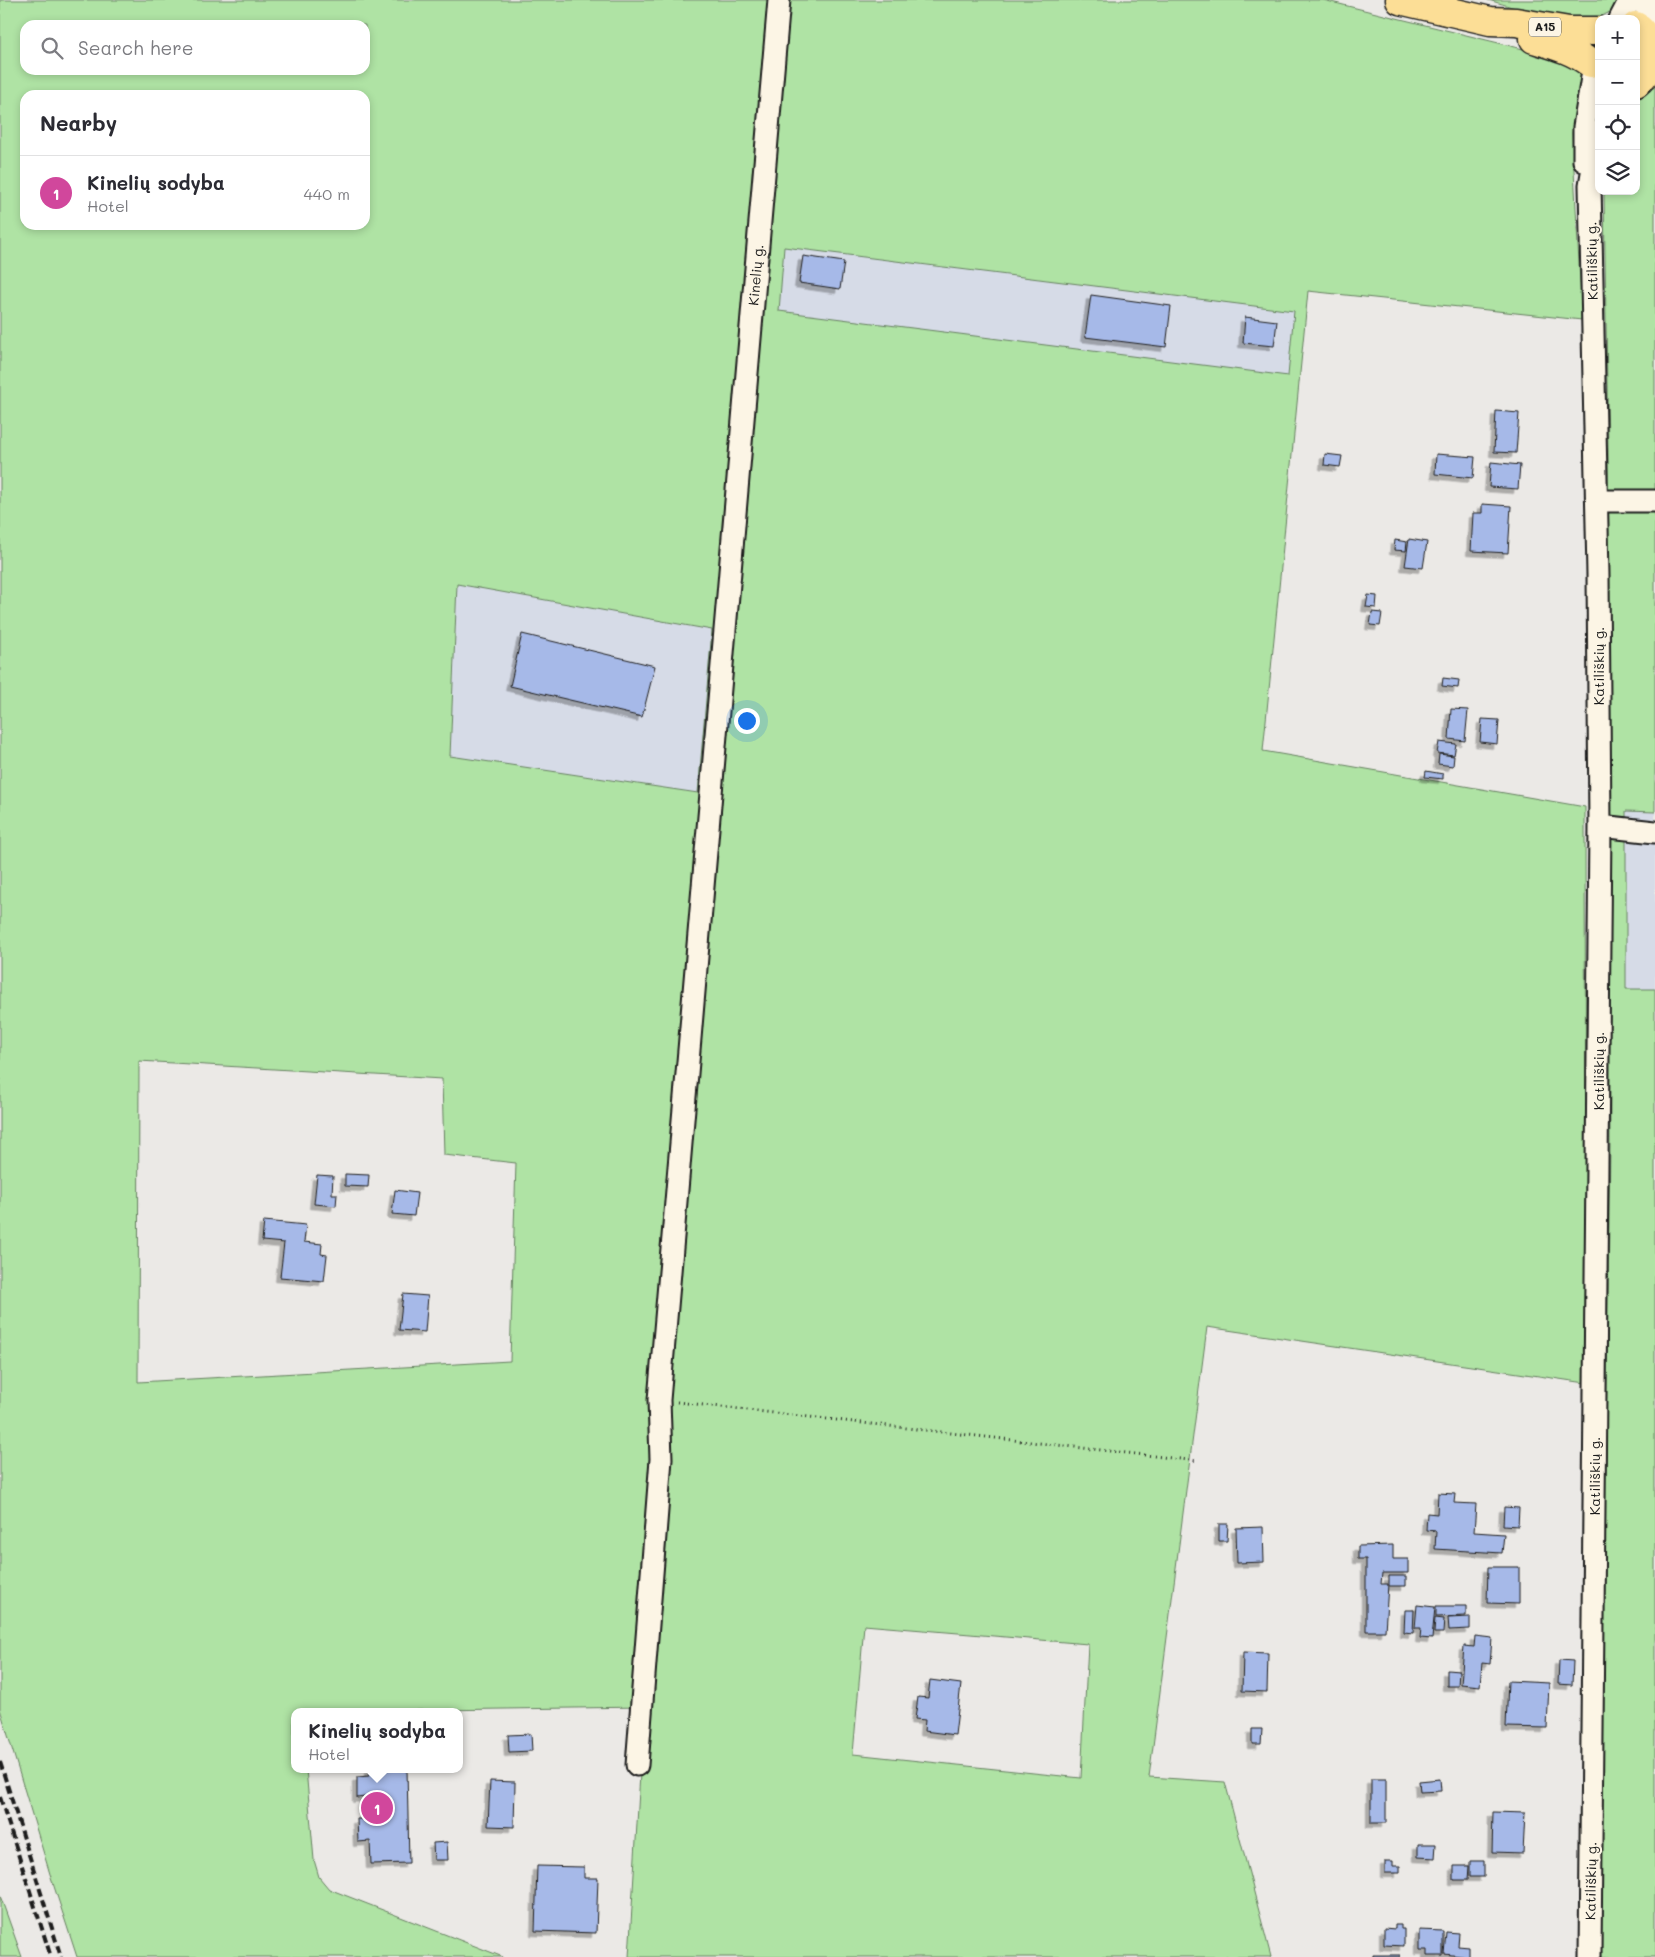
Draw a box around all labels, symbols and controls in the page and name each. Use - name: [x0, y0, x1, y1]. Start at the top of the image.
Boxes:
- map controls: [1595, 15, 1640, 195]
- button: +: [1595, 15, 1640, 60]
- road number: A15: [1529, 18, 1561, 36]
- search box: [20, 20, 370, 75]
- icon: search: [38, 34, 66, 62]
- text: Search here: [78, 35, 194, 60]
- button: −: [1595, 60, 1640, 105]
- button: locate: [1595, 105, 1640, 150]
- text: Nearby: [40, 109, 117, 136]
- button: layers: [1595, 150, 1640, 195]
- text: Kinelių sodyba: [87, 170, 225, 195]
- text: 1: [52, 183, 60, 204]
- text: 440 m: [303, 183, 350, 204]
- text: Hotel: [87, 195, 129, 216]
- street label: Katiliškių g.: [1581, 222, 1602, 300]
- street label: Kinelių g.: [743, 244, 768, 306]
- street label: Katiliškių g.: [1589, 627, 1608, 705]
- your location: [734, 708, 760, 734]
- street label: Katiliškių g.: [1589, 1032, 1608, 1110]
- street label: Katiliškių g.: [1585, 1437, 1604, 1515]
- popup: [291, 1708, 463, 1773]
- text: Kinelių sodyba: [308, 1718, 446, 1743]
- text: Hotel: [308, 1743, 350, 1764]
- pin: 1: [361, 1789, 393, 1827]
- street label: Katiliškių g.: [1580, 1842, 1601, 1920]

